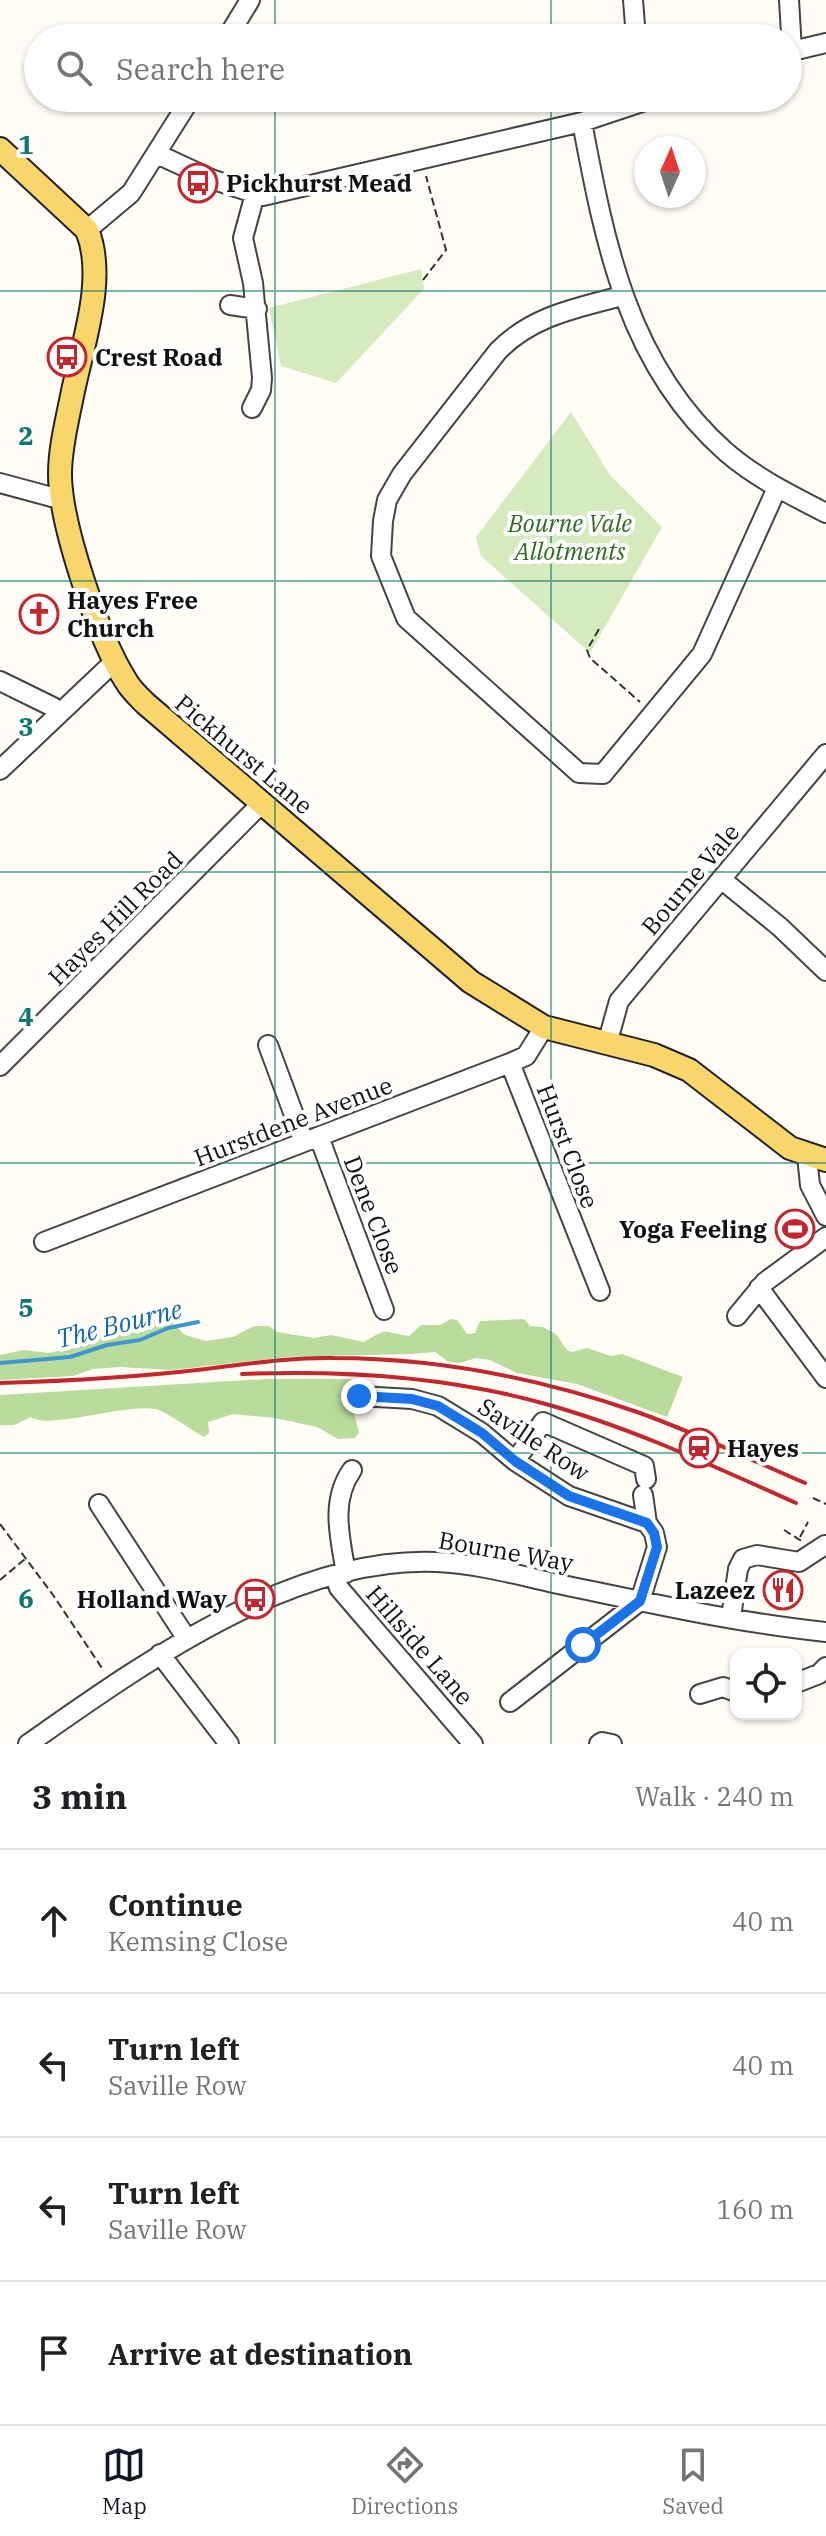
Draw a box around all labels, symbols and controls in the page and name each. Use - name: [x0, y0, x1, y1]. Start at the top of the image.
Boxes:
- search box: [24, 24, 802, 112]
- icon: search: [52, 46, 96, 90]
- text: Search here: [116, 49, 285, 88]
- text: 1: [18, 127, 34, 161]
- north arrow: [634, 136, 706, 208]
- bus stop icon: Pickhurst Mead: [177, 162, 219, 204]
- place label: Pickhurst Mead: [226, 167, 412, 199]
- bus stop icon: Crest Road: [46, 336, 88, 378]
- place label: Crest Road: [95, 341, 223, 373]
- text: 2: [18, 418, 34, 452]
- park label: Bourne Vale Allotments: [507, 507, 632, 567]
- place label: Hayes Free Church: [67, 584, 198, 644]
- church icon: Hayes Free Church: [18, 593, 60, 635]
- street label: Pickhurst Lane: [168, 687, 320, 821]
- text: 3: [18, 709, 34, 743]
- street label: Bourne Vale: [634, 816, 746, 942]
- street label: Hayes Hill Road: [41, 844, 189, 992]
- text: 4: [18, 999, 34, 1033]
- street label: Hurstdene Avenue: [189, 1068, 397, 1174]
- street label: Hurst Close: [530, 1079, 606, 1213]
- street label: Dene Close: [337, 1151, 411, 1279]
- sports icon: Yoga Feeling: [774, 1208, 816, 1250]
- place label: Yoga Feeling: [619, 1213, 767, 1245]
- text: 5: [18, 1290, 34, 1324]
- water label: The Bourne: [52, 1291, 186, 1355]
- route end: [341, 1378, 377, 1414]
- street label: Saville Row: [472, 1390, 596, 1488]
- station icon: Hayes: [678, 1427, 720, 1469]
- place label: Hayes: [727, 1432, 799, 1464]
- street label: Bourne Way: [436, 1523, 576, 1579]
- restaurant icon: Lazeez: [762, 1569, 804, 1611]
- place label: Lazeez: [675, 1574, 755, 1606]
- bus stop icon: Holland Way: [234, 1578, 276, 1620]
- street label: Hillside Lane: [359, 1578, 481, 1712]
- text: 6: [18, 1581, 34, 1615]
- place label: Holland Way: [77, 1583, 227, 1615]
- route start: [565, 1627, 601, 1663]
- map controls: [730, 1648, 802, 1720]
- button: locate: [730, 1648, 802, 1720]
- text: 3 min: [32, 1774, 127, 1818]
- text: Walk · 240 m: [635, 1779, 794, 1813]
- text: Continue: [108, 1885, 243, 1924]
- icon: ahead: [32, 1899, 76, 1943]
- text: 40 m: [732, 1904, 794, 1938]
- text: Kemsing Close: [108, 1924, 288, 1958]
- text: Turn left: [108, 2029, 240, 2068]
- icon: left: [32, 2043, 76, 2087]
- text: 40 m: [732, 2048, 794, 2082]
- text: Saville Row: [108, 2068, 247, 2102]
- text: Turn left: [108, 2173, 240, 2212]
- icon: left: [32, 2187, 76, 2231]
- text: 160 m: [716, 2192, 794, 2226]
- text: Saville Row: [108, 2212, 247, 2246]
- icon: arrive: [32, 2331, 76, 2375]
- text: Arrive at destination: [108, 2334, 413, 2373]
- tab: Map: [102, 2443, 147, 2520]
- tab: Directions: [351, 2443, 458, 2520]
- tab: Saved: [662, 2443, 724, 2520]

